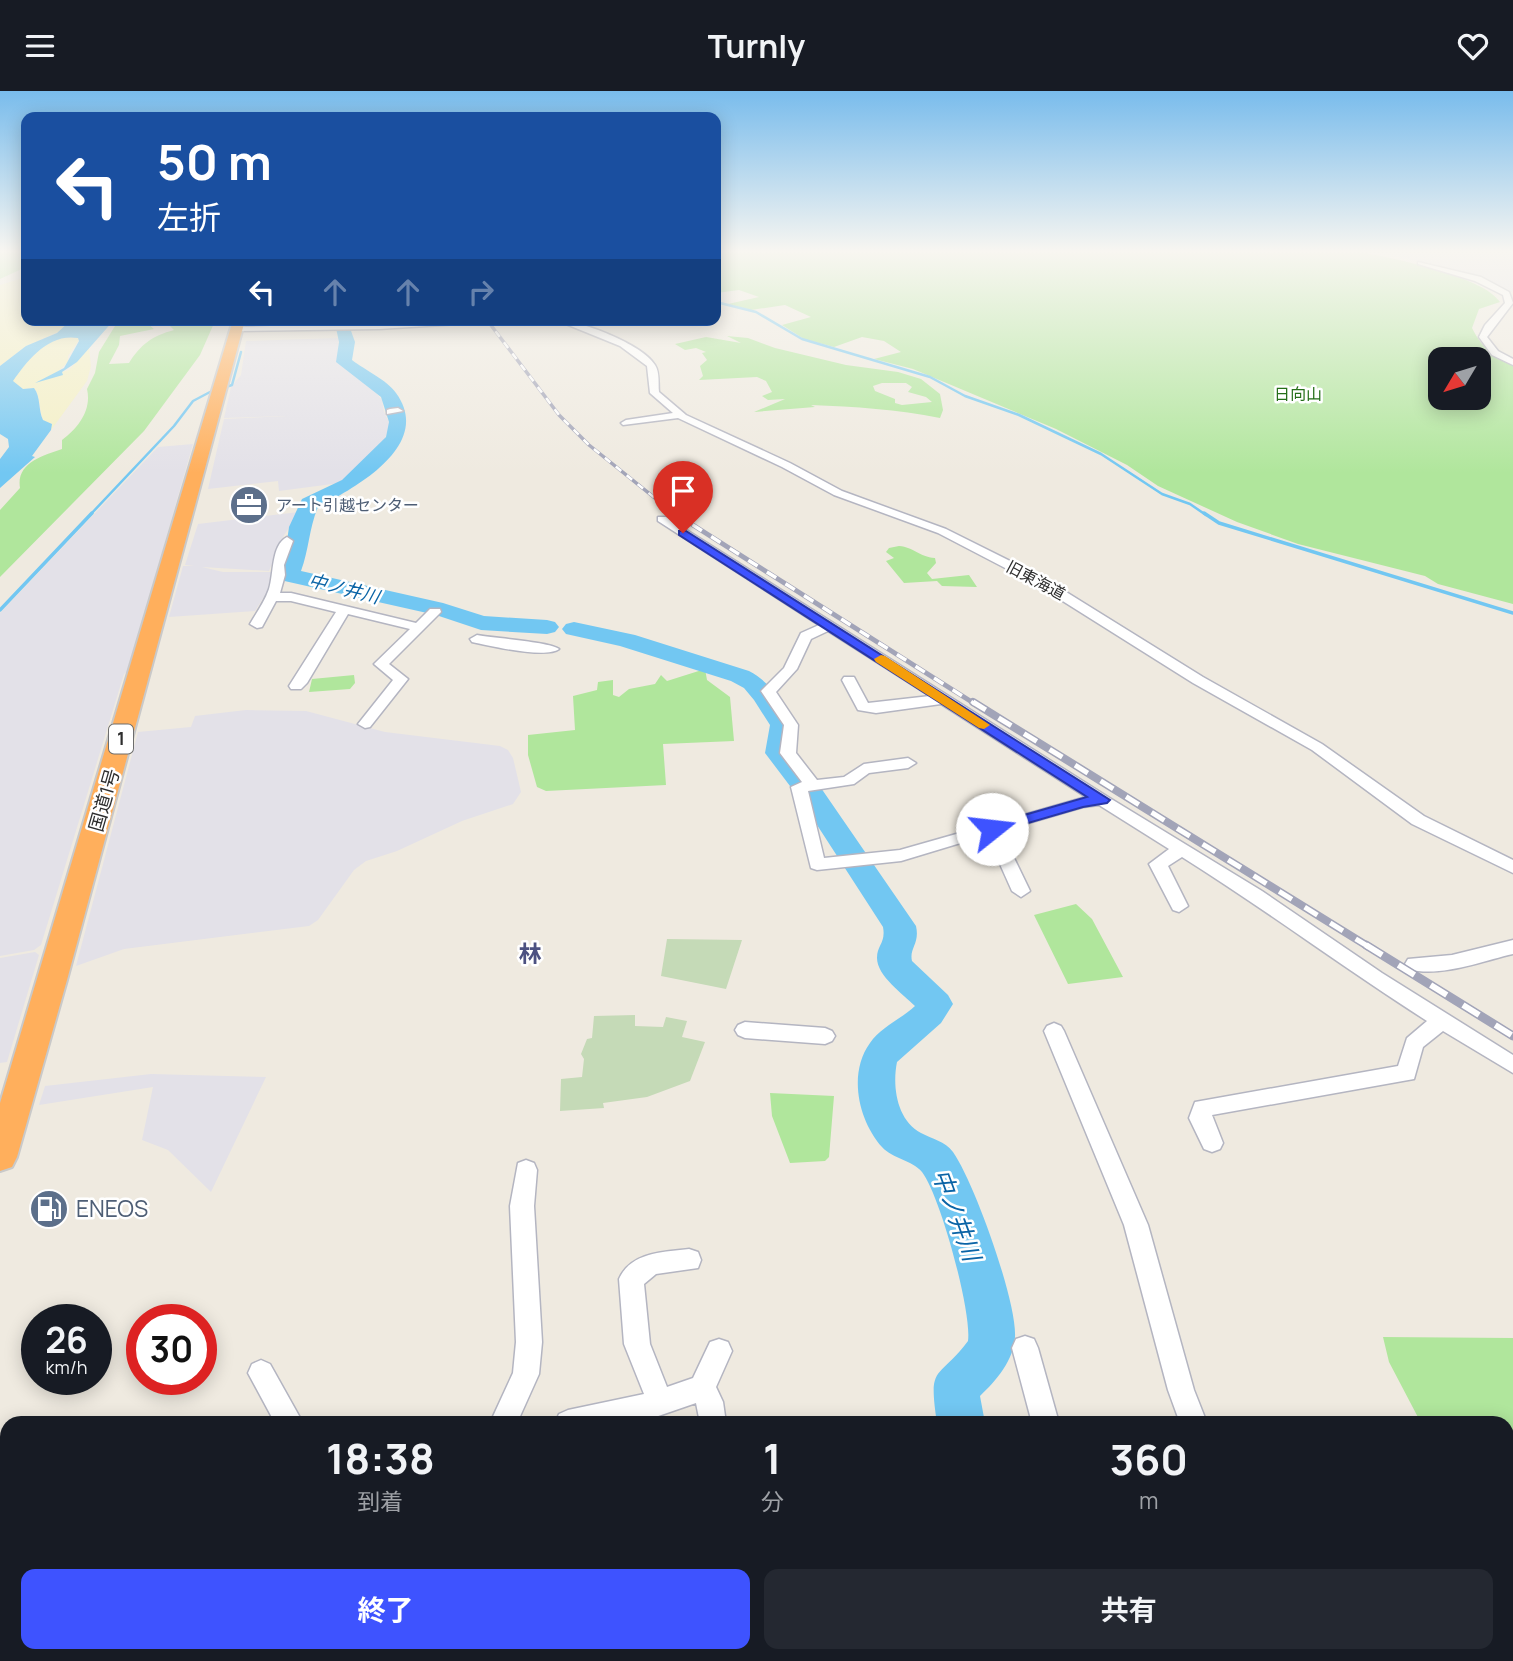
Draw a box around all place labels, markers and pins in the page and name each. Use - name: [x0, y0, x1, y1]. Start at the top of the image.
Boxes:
- pin: [653, 461, 713, 533]
- office icon: アート引越センター: [228, 484, 270, 526]
- place label: アート引越センター: [276, 494, 419, 516]
- fuel station icon: ENEOS: [28, 1188, 70, 1230]
- place label: ENEOS: [76, 1192, 148, 1224]

